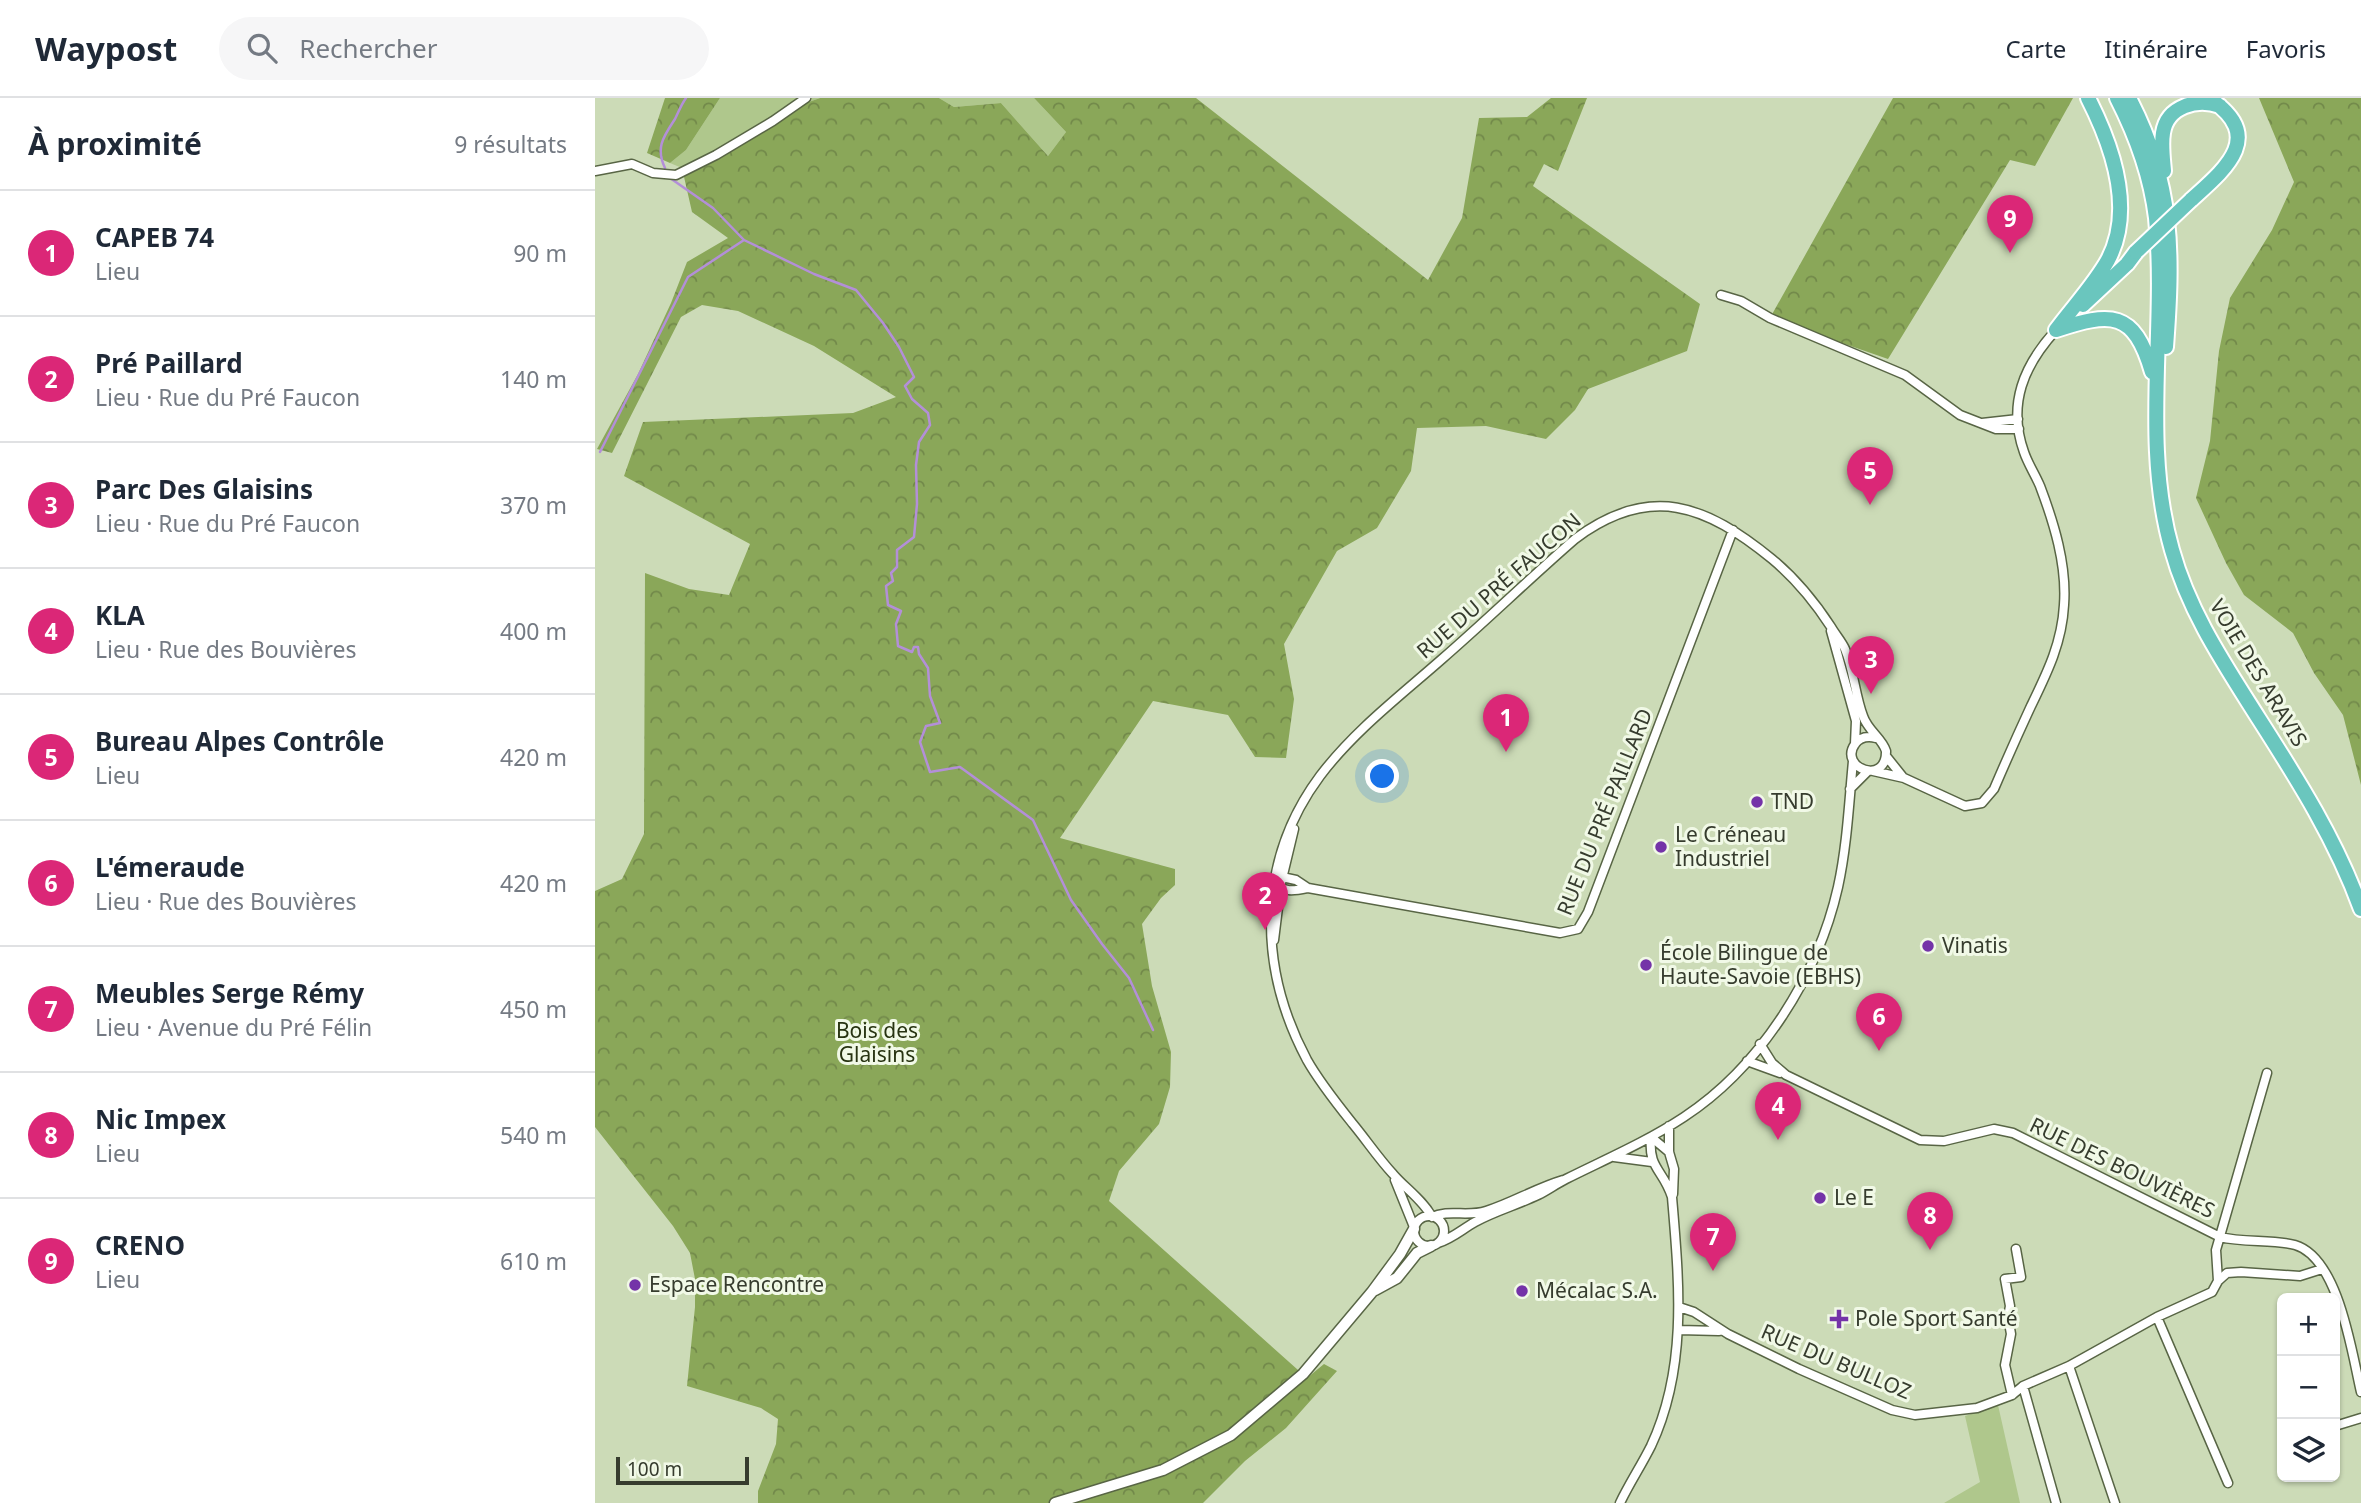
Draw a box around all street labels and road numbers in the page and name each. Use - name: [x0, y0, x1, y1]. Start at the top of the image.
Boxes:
- street label: RUE DU PRÉ FAUCON: [1410, 506, 1586, 664]
- street label: VOIE DES ARAVIS: [2204, 594, 2314, 751]
- street label: RUE DU PRÉ PAILLARD: [1550, 704, 1658, 919]
- street label: RUE DES BOUVIÈRES: [2025, 1110, 2220, 1224]
- street label: RUE DU BULLOZ: [1757, 1317, 1916, 1405]

